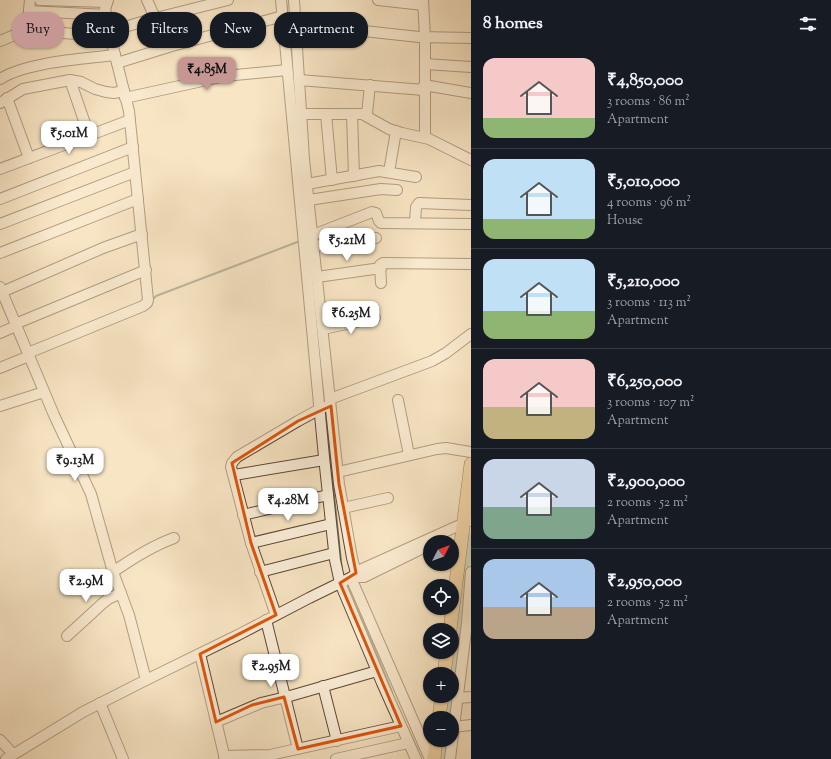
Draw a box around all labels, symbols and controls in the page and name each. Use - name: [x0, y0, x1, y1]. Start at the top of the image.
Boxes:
- chip: Buy: [12, 12, 64, 48]
- chip: Rent: [72, 12, 129, 48]
- chip: Filters: [137, 12, 202, 48]
- chip: New: [210, 12, 266, 48]
- chip: Apartment: [274, 12, 368, 48]
- text: 8 homes: [483, 12, 543, 36]
- icon: filters: [797, 13, 819, 35]
- pin: ₹4.85M: [174, 57, 240, 91]
- text: ₹4.85M: [187, 61, 227, 79]
- text: ₹4,850,000: [607, 69, 683, 93]
- icon: home: [515, 74, 563, 122]
- text: 3 rooms · 86 m²: [607, 93, 690, 111]
- text: Apartment: [607, 111, 668, 129]
- pin: ₹5.01M: [36, 121, 102, 155]
- text: ₹5.01M: [50, 125, 88, 143]
- text: ₹5,010,000: [607, 170, 680, 194]
- icon: home: [515, 175, 563, 223]
- text: 4 rooms · 96 m²: [607, 194, 691, 212]
- text: House: [607, 212, 643, 230]
- pin: ₹5.21M: [314, 228, 380, 262]
- text: ₹5.21M: [328, 232, 366, 250]
- text: ₹5,210,000: [607, 270, 680, 294]
- icon: home: [515, 275, 563, 323]
- text: 3 rooms · 113 m²: [607, 294, 691, 312]
- pin: ₹6.25M: [318, 301, 384, 335]
- text: ₹6.25M: [331, 305, 371, 323]
- text: Apartment: [607, 312, 668, 330]
- text: ₹6,250,000: [607, 370, 682, 394]
- icon: home: [515, 375, 563, 423]
- text: 3 rooms · 107 m²: [607, 394, 694, 412]
- text: Apartment: [607, 412, 668, 430]
- pin: ₹9.13M: [42, 448, 108, 482]
- text: ₹9.13M: [56, 452, 94, 470]
- text: ₹2,900,000: [607, 470, 685, 494]
- icon: home: [515, 475, 563, 523]
- pin: ₹4.28M: [255, 488, 321, 522]
- text: ₹4.28M: [267, 492, 309, 510]
- text: 2 rooms · 52 m²: [607, 494, 688, 512]
- text: Apartment: [607, 512, 668, 530]
- north arrow: [423, 535, 459, 571]
- map controls: [423, 535, 459, 747]
- pin: ₹2.9M: [58, 569, 114, 603]
- text: ₹2,950,000: [607, 570, 682, 594]
- text: ₹2.9M: [69, 573, 103, 591]
- icon: home: [515, 575, 563, 623]
- button: locate: [423, 579, 459, 615]
- text: 2 rooms · 52 m²: [607, 594, 688, 612]
- text: Apartment: [607, 612, 668, 630]
- button: layers: [423, 623, 459, 659]
- pin: ₹2.95M: [238, 654, 304, 688]
- text: ₹2.95M: [251, 658, 291, 676]
- button: +: [423, 667, 459, 703]
- button: −: [423, 711, 459, 747]

